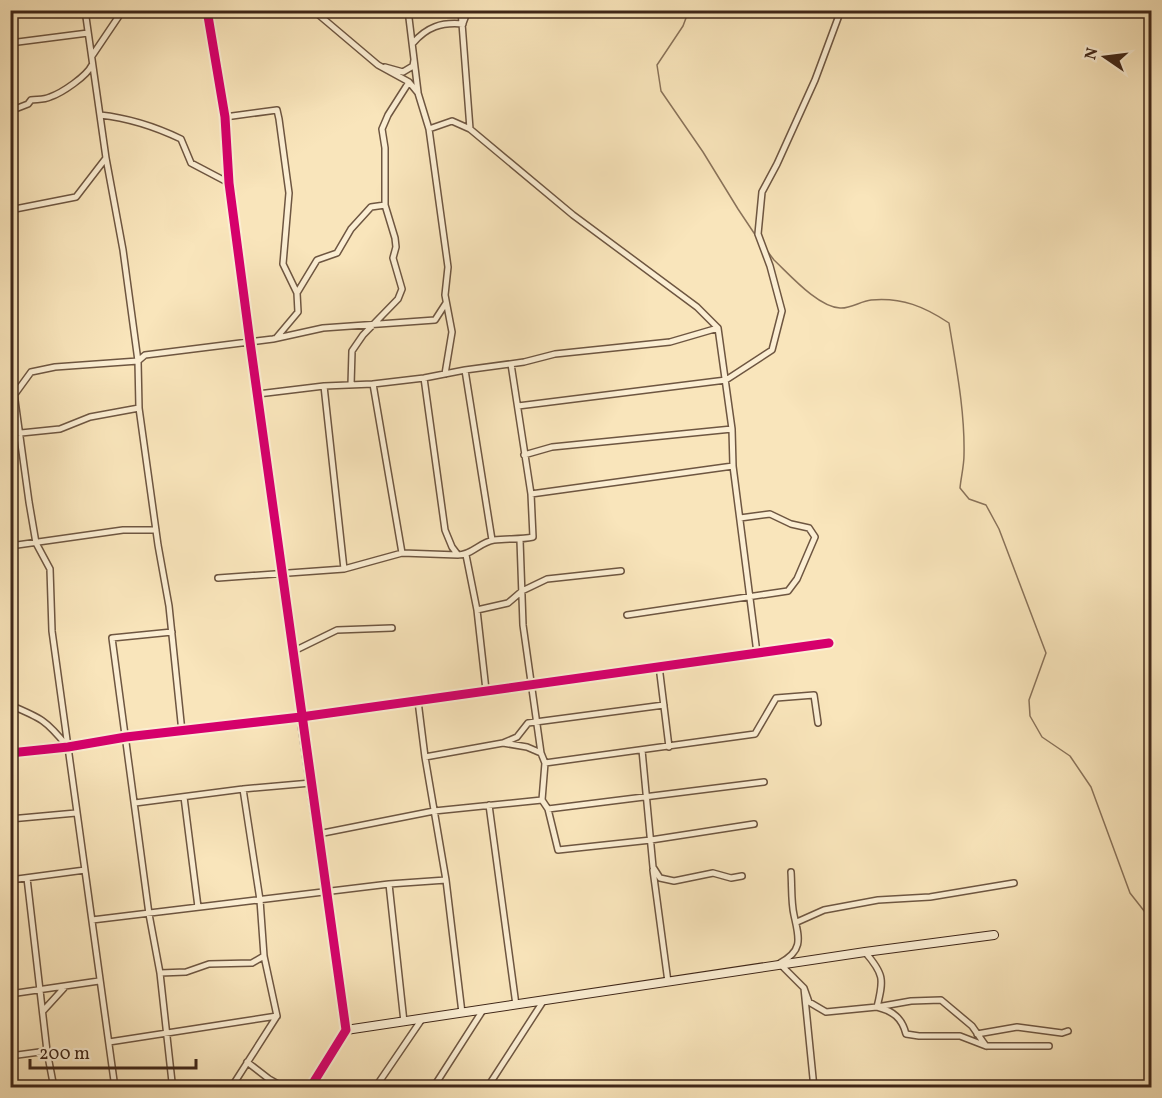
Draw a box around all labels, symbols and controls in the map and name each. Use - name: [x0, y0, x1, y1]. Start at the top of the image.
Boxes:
- north arrow: [1075, 27, 1135, 87]
- text: N: [1080, 45, 1105, 62]
- scale bar: [30, 1032, 196, 1070]
- text: 200 m: [39, 1042, 90, 1067]

